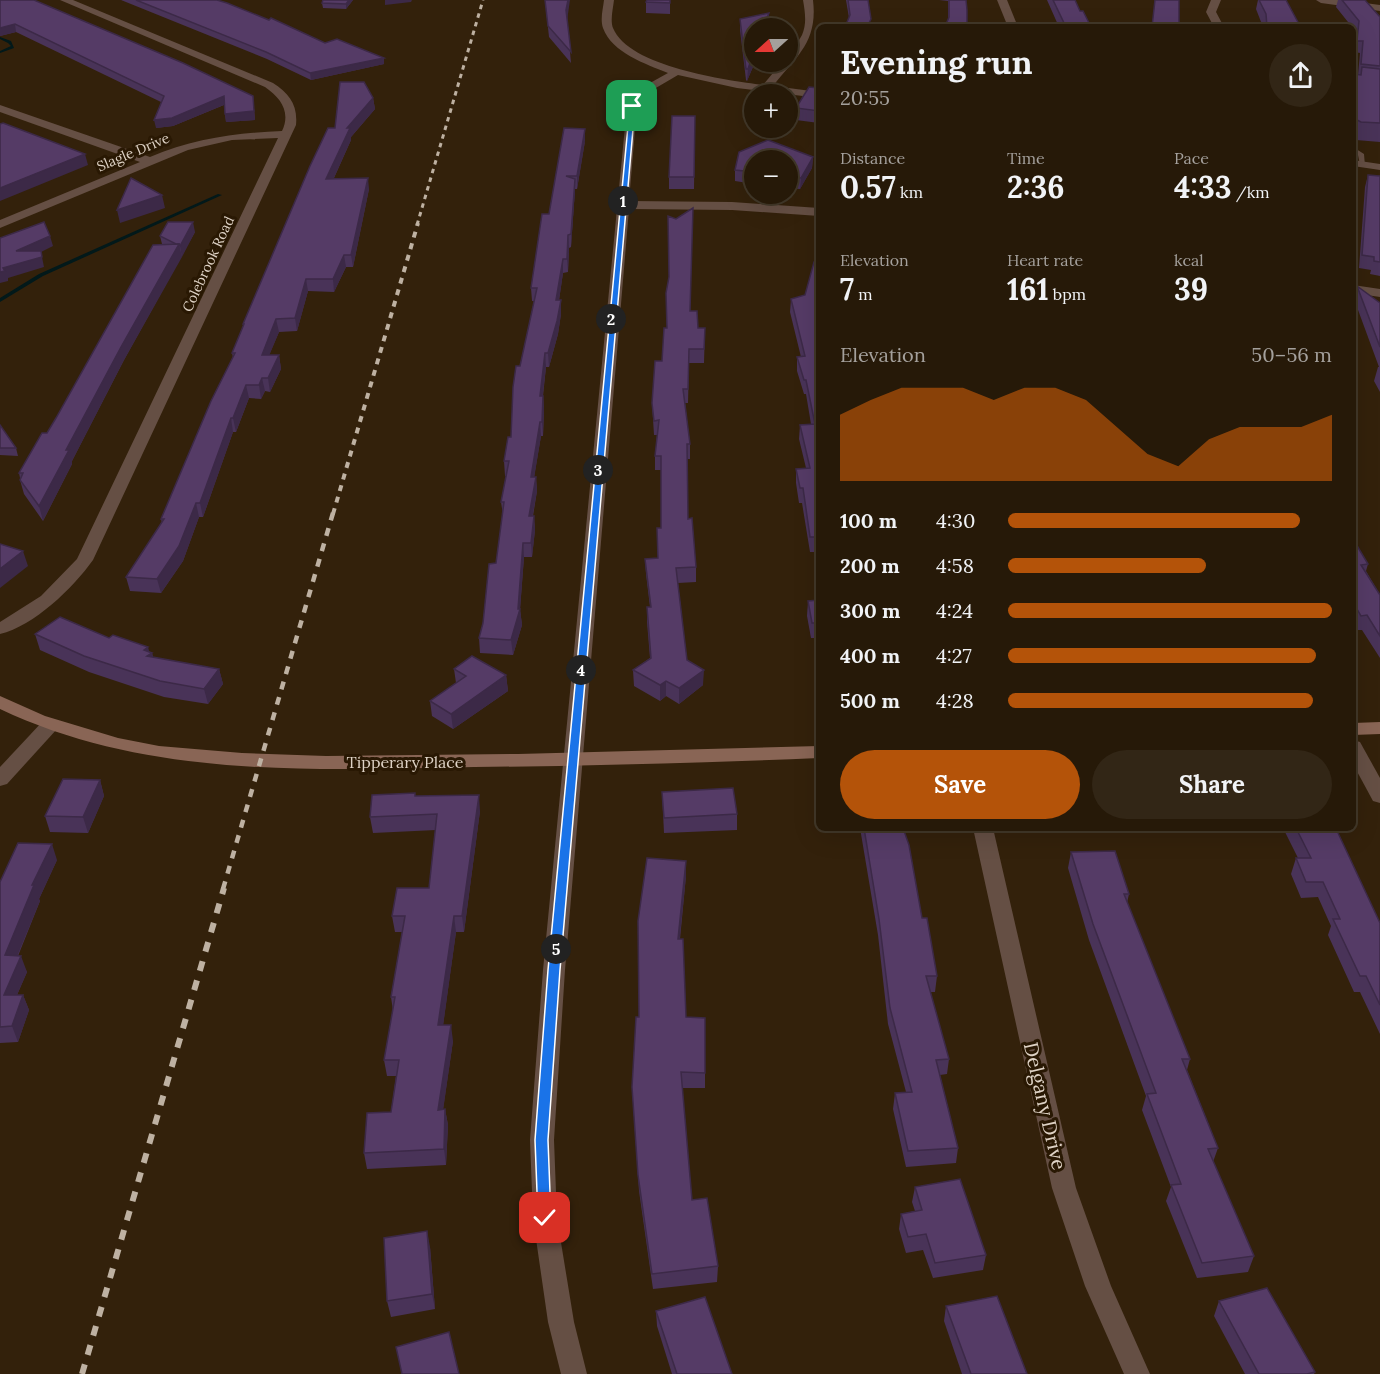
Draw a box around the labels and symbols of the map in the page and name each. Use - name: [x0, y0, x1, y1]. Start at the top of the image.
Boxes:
- north arrow: [744, 18, 798, 72]
- pin: [606, 80, 657, 131]
- street label: Slagle Drive: [94, 128, 172, 175]
- pin: 1: [608, 186, 638, 216]
- street label: Colebrook Road: [178, 213, 238, 315]
- pin: 2: [596, 304, 626, 334]
- pin: 3: [583, 455, 613, 485]
- pin: 4: [566, 655, 596, 685]
- street label: Tipperary Place: [347, 752, 464, 772]
- pin: 5: [541, 934, 571, 964]
- street label: Delgany Drive: [1019, 1040, 1072, 1172]
- pin: [519, 1192, 570, 1243]

